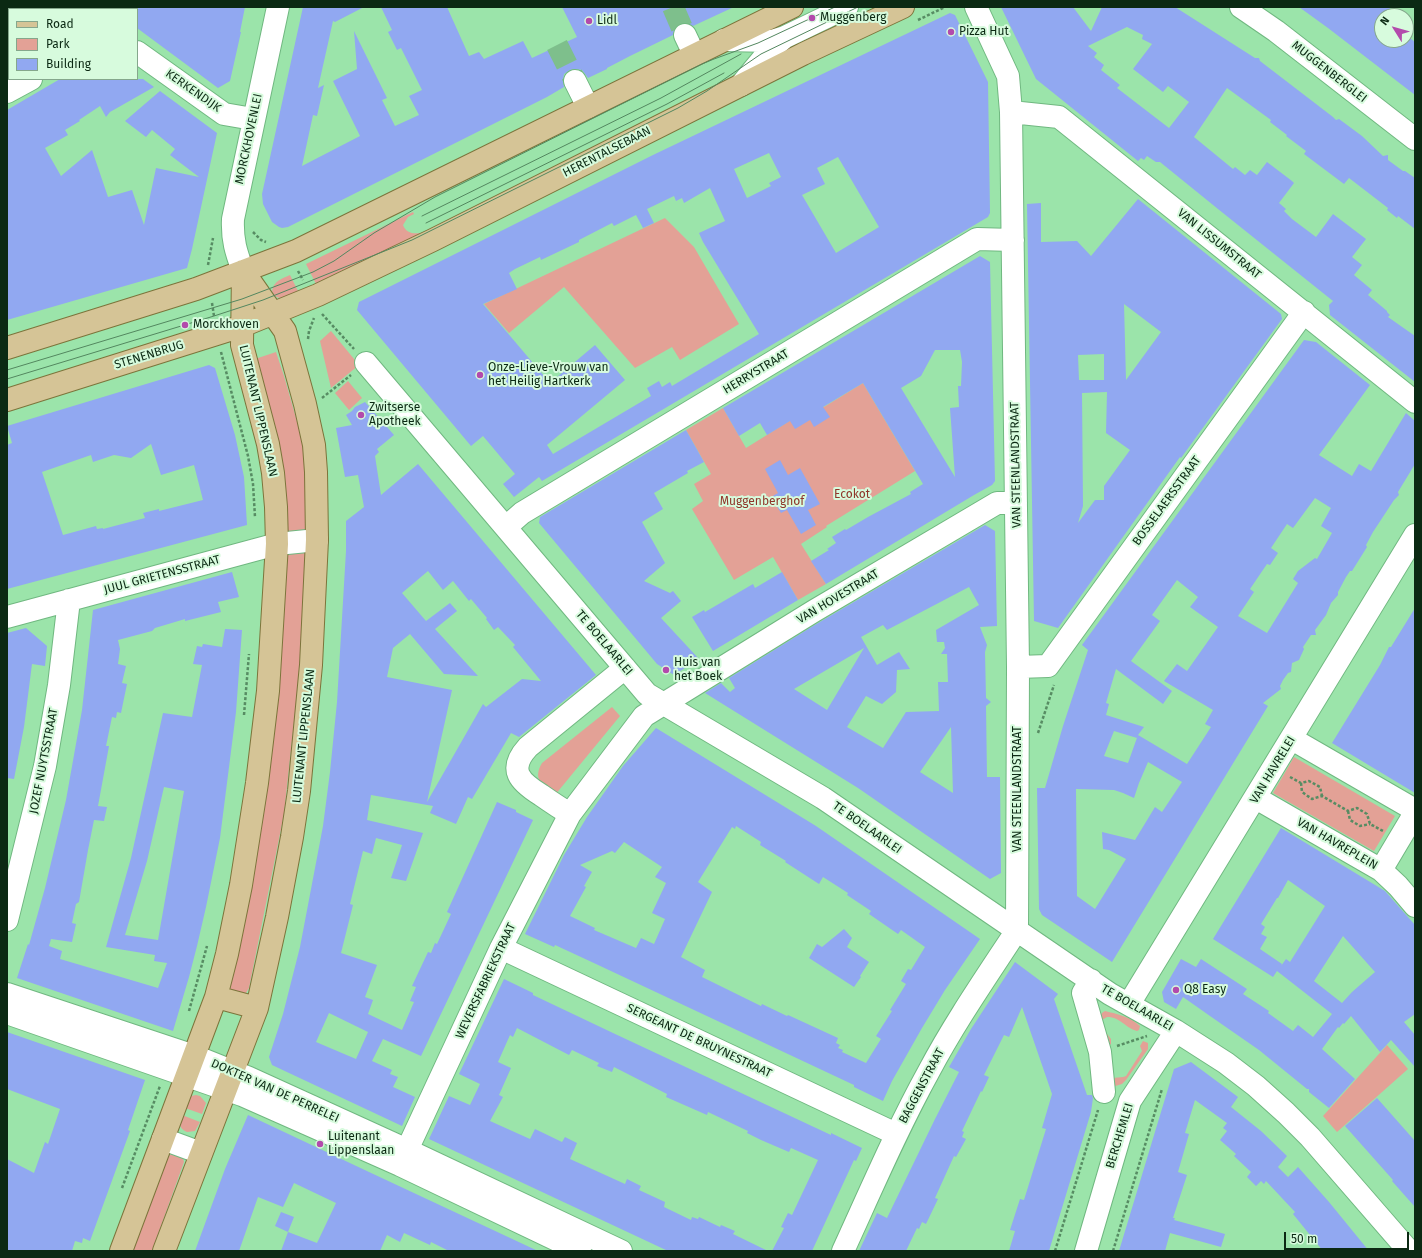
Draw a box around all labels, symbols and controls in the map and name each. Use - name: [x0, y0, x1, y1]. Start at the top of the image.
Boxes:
- legend: [8, 8, 138, 80]
- north arrow: [1374, 8, 1414, 48]
- place label: Muggenberg: [820, 11, 887, 25]
- marker: Muggenberg: [807, 13, 817, 23]
- place label: Lidl: [597, 14, 617, 28]
- text: N: [1377, 14, 1392, 28]
- marker: Lidl: [584, 16, 594, 26]
- text: Road: [46, 17, 74, 31]
- place label: Pizza Hut: [959, 25, 1009, 39]
- marker: Pizza Hut: [946, 27, 956, 37]
- text: Park: [46, 37, 70, 51]
- street label: MUGGENBERGLEI: [1289, 38, 1369, 106]
- text: Building: [46, 57, 91, 71]
- street label: KERKENDIJK: [162, 67, 224, 115]
- street label: MORCKHOVENLEI: [232, 92, 266, 186]
- street label: HERENTALSEBAAN: [561, 124, 653, 180]
- street label: VAN LISSUMSTRAAT: [1174, 206, 1264, 282]
- place label: Morckhoven: [193, 318, 259, 332]
- marker: Morckhoven: [180, 320, 190, 330]
- street label: STENENBRUG: [113, 338, 185, 372]
- street label: LUITENANT LIPPENSLAAN: [236, 344, 280, 478]
- street label: HERRYSTRAAT: [720, 347, 792, 397]
- place label: Onze-Lieve-Vrouw van het Heilig Hartkerk: [488, 361, 609, 389]
- marker: Onze-Lieve-Vrouw van het Heilig Hartkerk: [475, 370, 485, 380]
- place label: Zwitserse Apotheek: [369, 401, 421, 429]
- street label: VAN STEENLANDSTRAAT: [1008, 402, 1024, 528]
- marker: Zwitserse Apotheek: [356, 410, 366, 420]
- street label: BOSSELAERSSTRAAT: [1130, 454, 1204, 548]
- park label: Ecokot: [834, 488, 870, 502]
- park label: Muggenberghof: [720, 495, 804, 509]
- street label: JUUL GRIETENSSTRAAT: [102, 553, 222, 597]
- street label: VAN HOVESTRAAT: [794, 567, 882, 627]
- street label: TE BOELAARLEI: [573, 607, 635, 679]
- place label: Huis van het Boek: [674, 656, 722, 684]
- marker: Huis van het Boek: [661, 665, 671, 675]
- street label: LUITENANT LIPPENSLAAN: [290, 668, 318, 804]
- street label: JOZEF NUYTSSTRAAT: [27, 707, 61, 815]
- street label: VAN STEENLANDSTRAAT: [1011, 726, 1025, 852]
- street label: VAN HAVRELEI: [1247, 734, 1299, 806]
- street label: TE BOELAARLEI: [830, 799, 904, 857]
- street label: VAN HAVREPLEIN: [1294, 815, 1380, 873]
- street label: WEVERSFABRIEKSTRAAT: [453, 921, 519, 1041]
- street label: TE BOELAARLEI: [1098, 982, 1176, 1034]
- place label: Q8 Easy: [1184, 983, 1226, 997]
- marker: Q8 Easy: [1171, 985, 1181, 995]
- street label: SERGEANT DE BRUYNESTRAAT: [624, 1001, 774, 1081]
- street label: BAGGENSTRAAT: [896, 1046, 948, 1126]
- street label: DOKTER VAN DE PERRELEI: [209, 1056, 341, 1126]
- street label: BERCHEMLEI: [1103, 1102, 1137, 1170]
- place label: Luitenant Lippenslaan: [328, 1130, 394, 1158]
- marker: Luitenant Lippenslaan: [315, 1139, 325, 1149]
- scale bar: [1286, 1224, 1411, 1250]
- text: 50 m: [1291, 1232, 1317, 1246]

